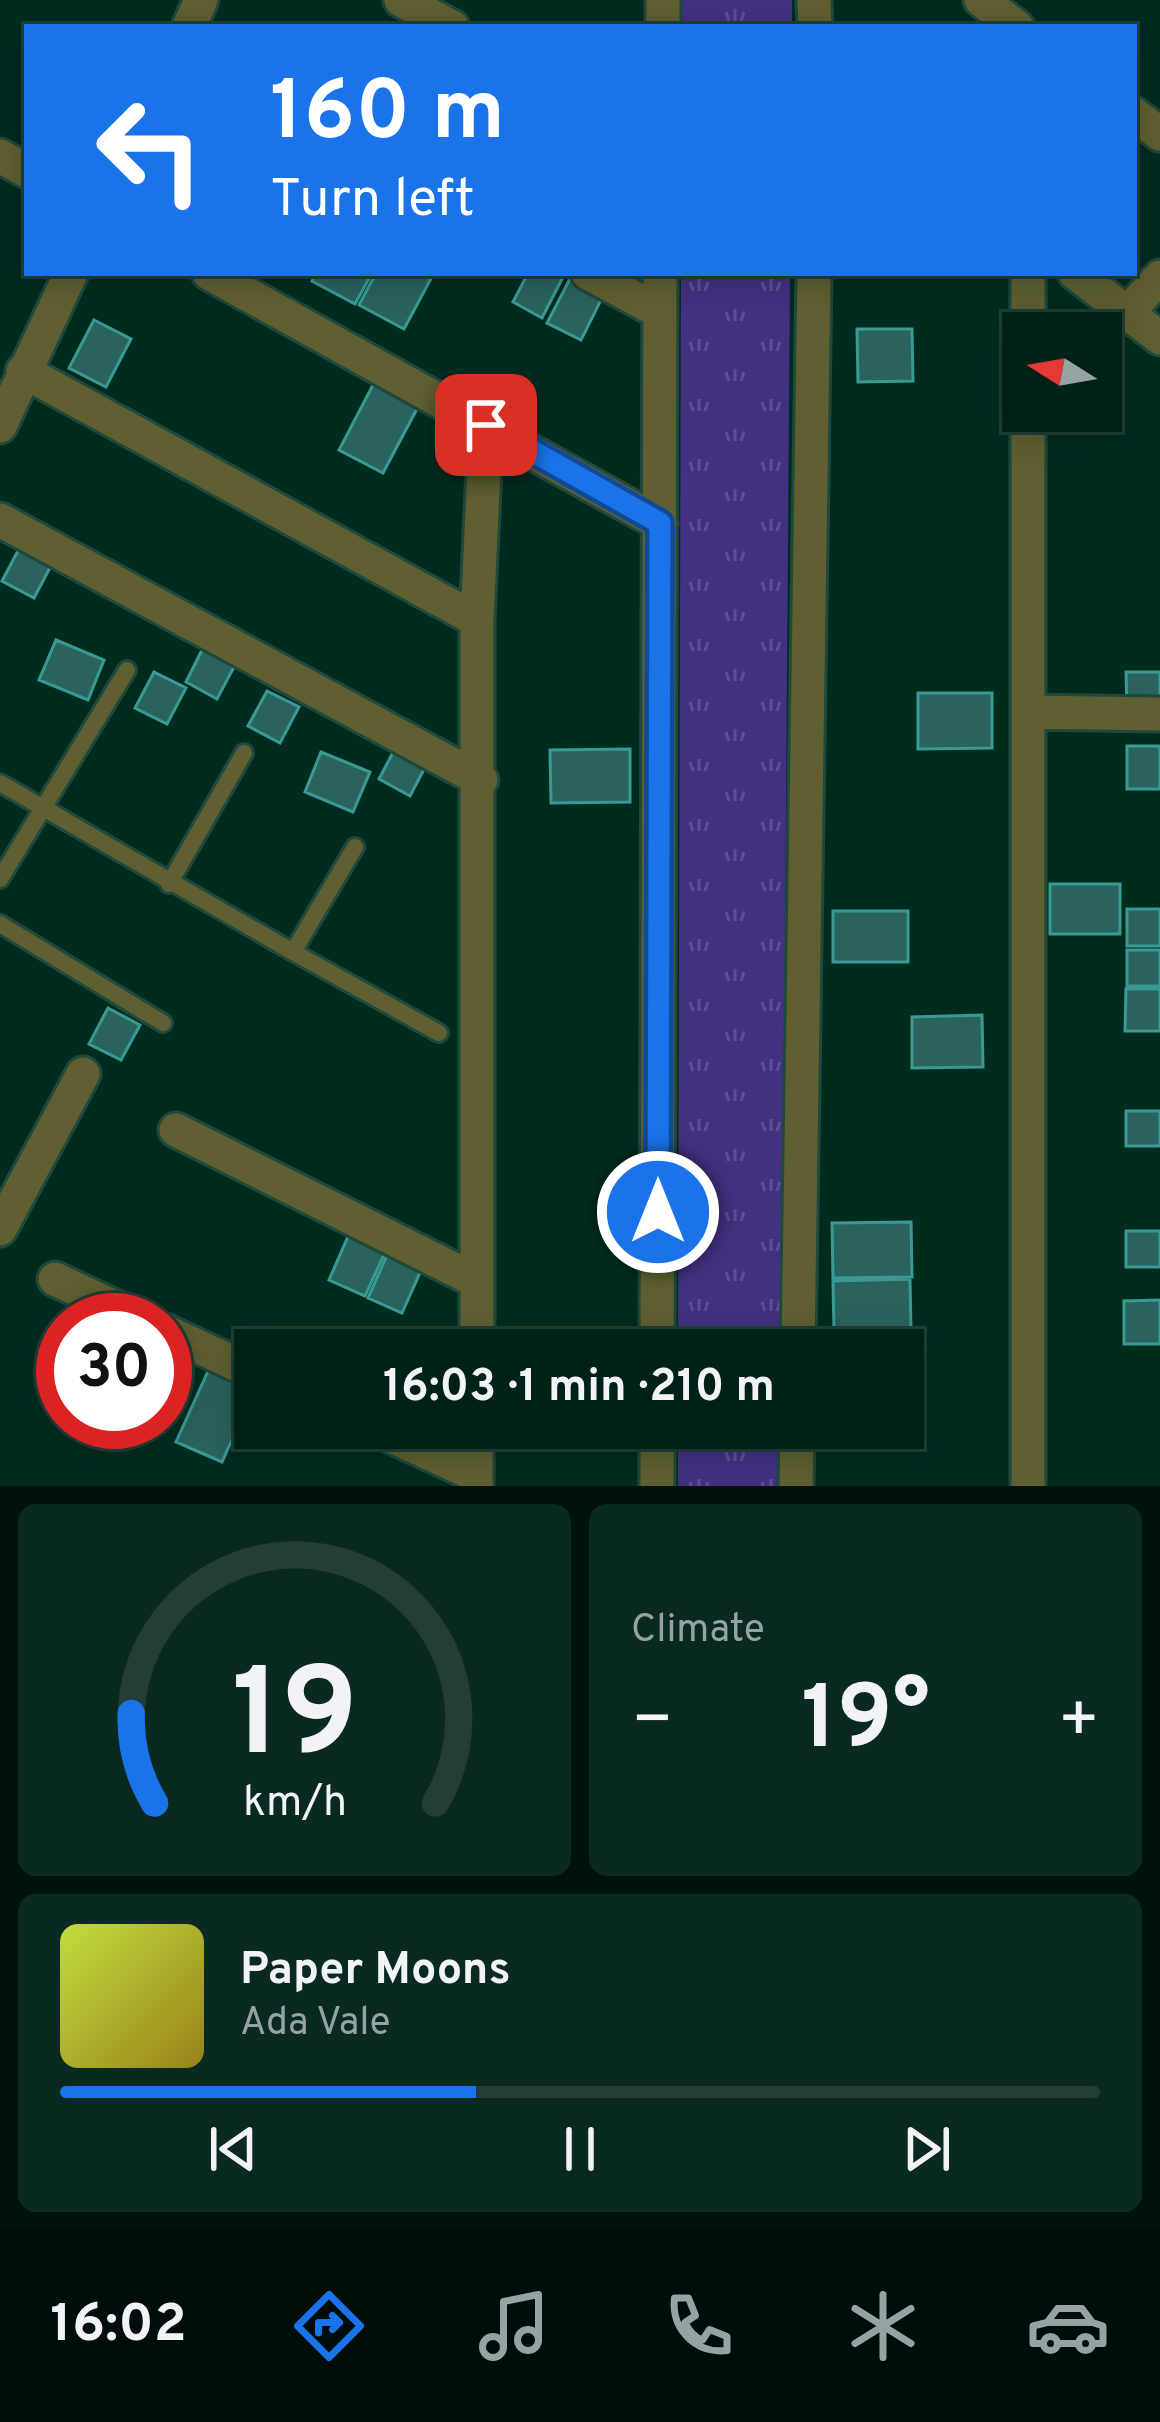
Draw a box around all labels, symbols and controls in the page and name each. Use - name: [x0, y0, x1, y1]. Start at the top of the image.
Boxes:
- text: 160 m: [270, 63, 505, 169]
- icon: left: [72, 72, 228, 228]
- text: Turn left: [270, 167, 475, 236]
- north arrow: [1002, 312, 1122, 432]
- map controls: [1002, 312, 1122, 432]
- pin: [435, 374, 537, 476]
- icon: arrive: [453, 392, 519, 458]
- position arrow: [595, 1149, 721, 1275]
- speed limit sign: 30: [36, 1293, 192, 1449]
- text: 16:03 · 1 min · 210 m: [383, 1360, 775, 1417]
- text: Climate: [631, 1607, 765, 1656]
- text: 19: [231, 1642, 358, 1800]
- text: 19°: [801, 1667, 930, 1780]
- text: −: [631, 1682, 674, 1765]
- text: +: [1057, 1682, 1100, 1765]
- text: km/h: [242, 1777, 347, 1831]
- text: Paper Moons: [240, 1943, 511, 2000]
- text: Ada Vale: [240, 2000, 391, 2049]
- icon: previous: [200, 2116, 266, 2182]
- icon: pause: [547, 2116, 613, 2182]
- icon: next: [894, 2116, 960, 2182]
- icon: directions: [287, 2284, 371, 2368]
- icon: music: [472, 2284, 556, 2368]
- icon: phone: [657, 2284, 741, 2368]
- icon: climate: [841, 2284, 925, 2368]
- icon: car: [1026, 2284, 1110, 2368]
- text: 16:02: [50, 2292, 187, 2361]

